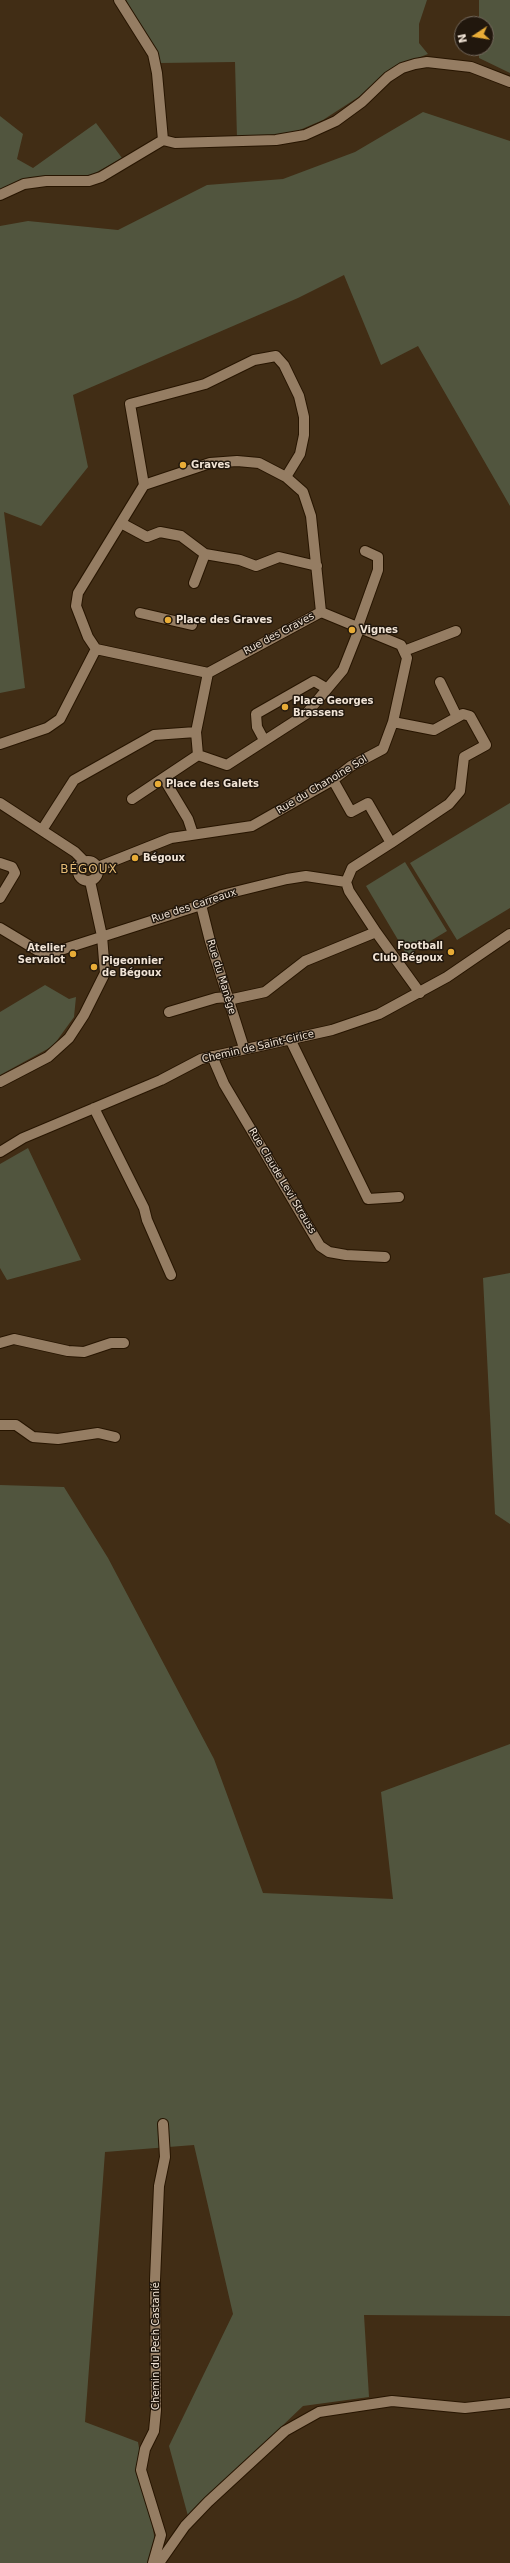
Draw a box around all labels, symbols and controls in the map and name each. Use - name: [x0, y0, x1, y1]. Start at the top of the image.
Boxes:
- north arrow: [454, 16, 494, 56]
- text: N: [455, 33, 470, 44]
- place label: Graves: [191, 459, 230, 471]
- marker: Graves: [178, 460, 188, 470]
- street label: Rue des Graves: [242, 610, 316, 658]
- place label: Place des Graves: [176, 614, 272, 626]
- marker: Place des Graves: [163, 615, 173, 625]
- place label: Vignes: [360, 624, 398, 636]
- marker: Vignes: [347, 625, 357, 635]
- place label: Place Georges Brassens: [293, 695, 373, 718]
- marker: Place Georges Brassens: [280, 702, 290, 712]
- street label: Rue du Chanoine Sol: [274, 753, 370, 817]
- place label: Place des Galets: [166, 778, 259, 790]
- marker: Place des Galets: [153, 779, 163, 789]
- place label: Bégoux: [143, 852, 185, 864]
- marker: Bégoux: [130, 853, 140, 863]
- district label: BÉGOUX: [60, 863, 118, 877]
- street label: Rue des Carreaux: [150, 887, 238, 925]
- street label: Rue du Manège: [204, 938, 238, 1016]
- place label: Football Club Bégoux: [372, 940, 443, 964]
- place label: Atelier Servalot: [18, 942, 65, 966]
- marker: Football Club Bégoux: [446, 947, 456, 957]
- marker: Atelier Servalot: [68, 949, 78, 959]
- place label: Pigeonnier de Bégoux: [102, 955, 163, 978]
- marker: Pigeonnier de Bégoux: [89, 962, 99, 972]
- street label: Chemin de Saint-Cirice: [201, 1028, 315, 1066]
- street label: Rue Claude Levi Strauss: [246, 1126, 318, 1236]
- street label: Chemin du Pech Castanié: [150, 2282, 162, 2410]

